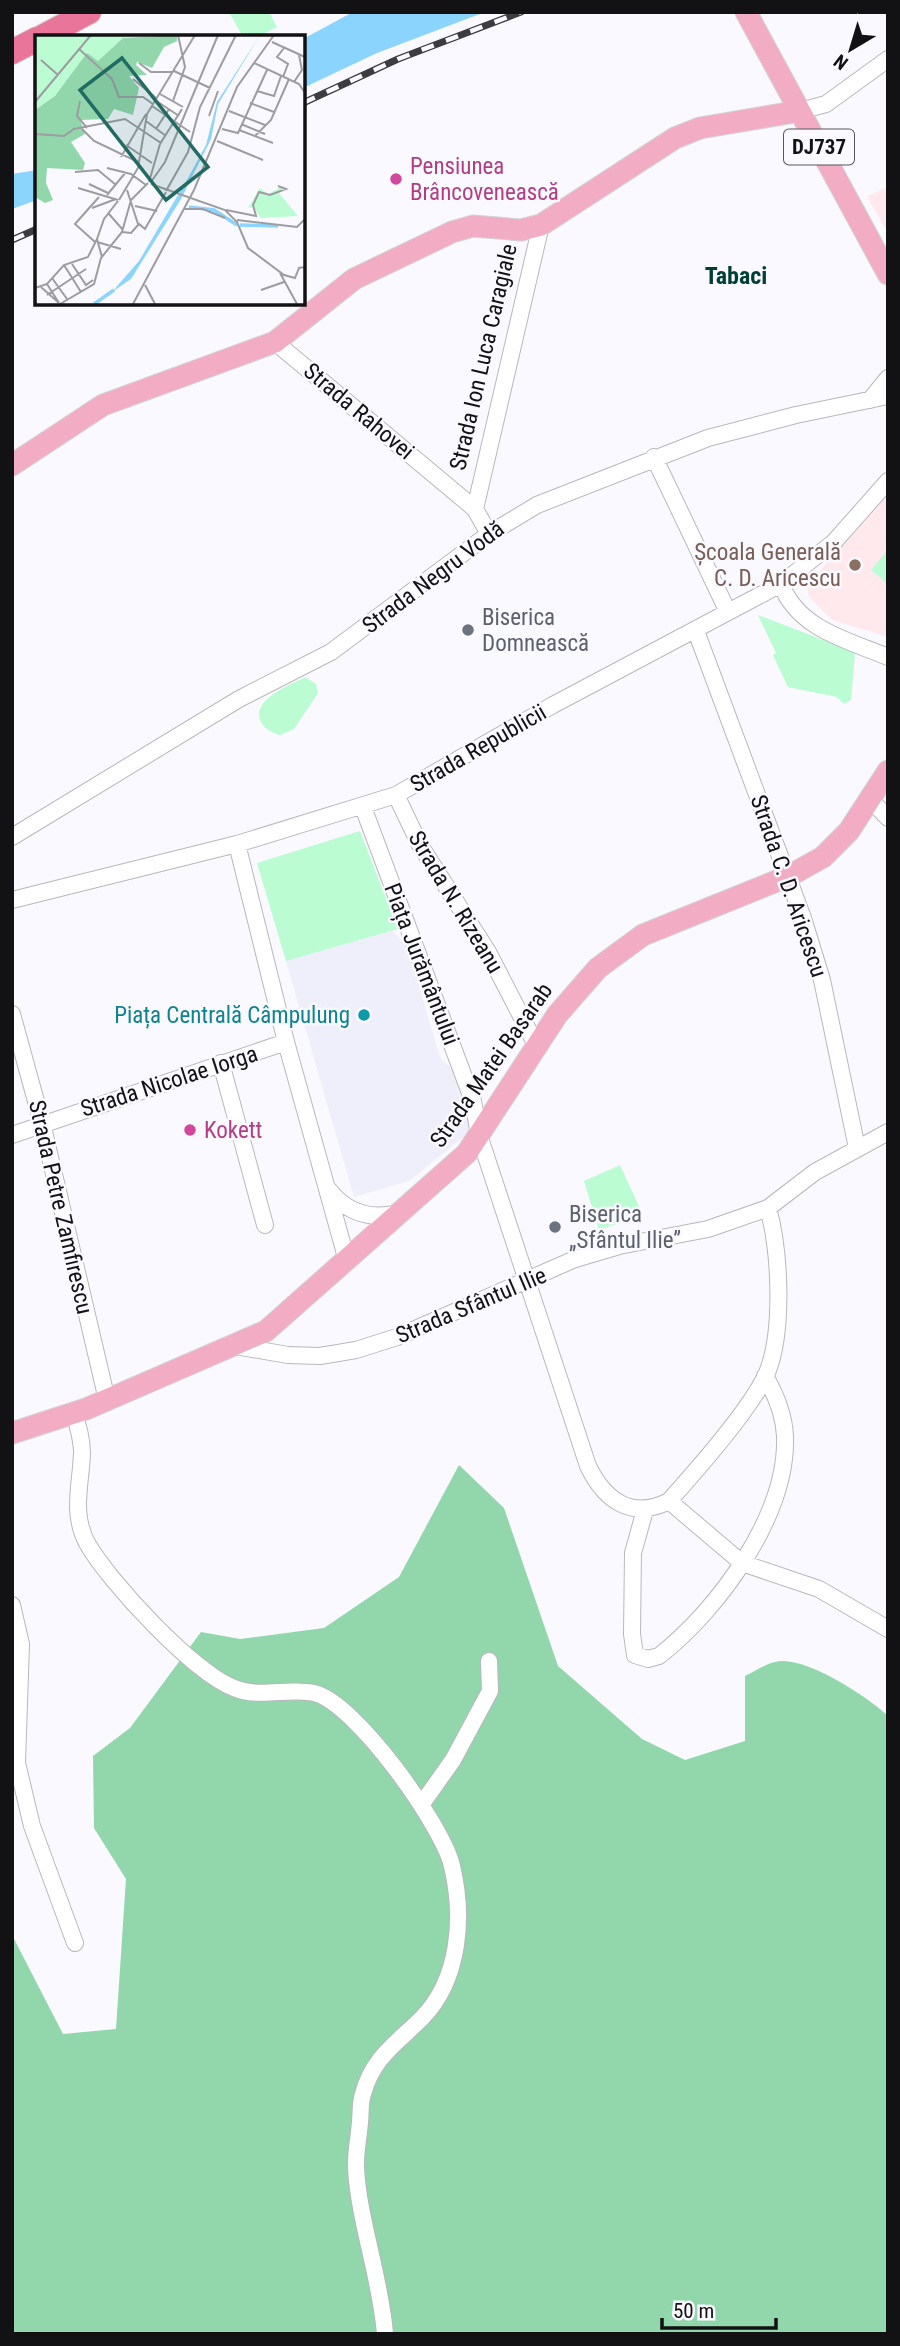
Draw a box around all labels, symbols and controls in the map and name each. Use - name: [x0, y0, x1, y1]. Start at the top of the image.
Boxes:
- north arrow: [816, 14, 886, 84]
- inset map: [35, 35, 304, 304]
- text: N: [829, 49, 853, 75]
- road number: DJ737: [784, 130, 854, 164]
- place label: Pensiunea Brâncovenească: [410, 153, 559, 206]
- marker: Pensiunea Brâncovenească: [388, 171, 404, 187]
- street label: Strada Ion Luca Caragiale: [444, 241, 523, 473]
- district label: Tabaci: [705, 262, 767, 290]
- street label: Strada Rahovei: [298, 357, 419, 465]
- street label: Strada Negru Vodă: [357, 515, 509, 639]
- place label: Școala Generală C. D. Aricescu: [694, 539, 841, 592]
- marker: Școala Generală C. D. Aricescu: [847, 557, 863, 573]
- place label: Biserica Domnească: [482, 604, 589, 657]
- marker: Biserica Domnească: [460, 622, 476, 638]
- street label: Strada Republicii: [405, 699, 551, 798]
- street label: Strada C. D. Aricescu: [745, 792, 832, 981]
- street label: Strada N. Rizeanu: [403, 826, 509, 978]
- street label: Piața Jurământului: [378, 880, 465, 1049]
- street label: Strada Matei Basarab: [425, 978, 558, 1153]
- place label: Piața Centrală Câmpulung: [114, 1002, 350, 1029]
- marker: Piața Centrală Câmpulung: [356, 1007, 372, 1023]
- street label: Strada Nicolae Iorga: [77, 1040, 261, 1123]
- street label: Strada Petre Zamfirescu: [23, 1098, 98, 1317]
- place label: Kokett: [204, 1117, 262, 1144]
- marker: Kokett: [182, 1122, 198, 1138]
- place label: Biserica „Sfântul Ilie”: [569, 1201, 681, 1254]
- marker: Biserica „Sfântul Ilie”: [547, 1219, 563, 1235]
- street label: Strada Sfântul Ilie: [392, 1262, 551, 1349]
- scale bar: [662, 2286, 776, 2330]
- text: 50 m: [673, 2299, 714, 2323]

